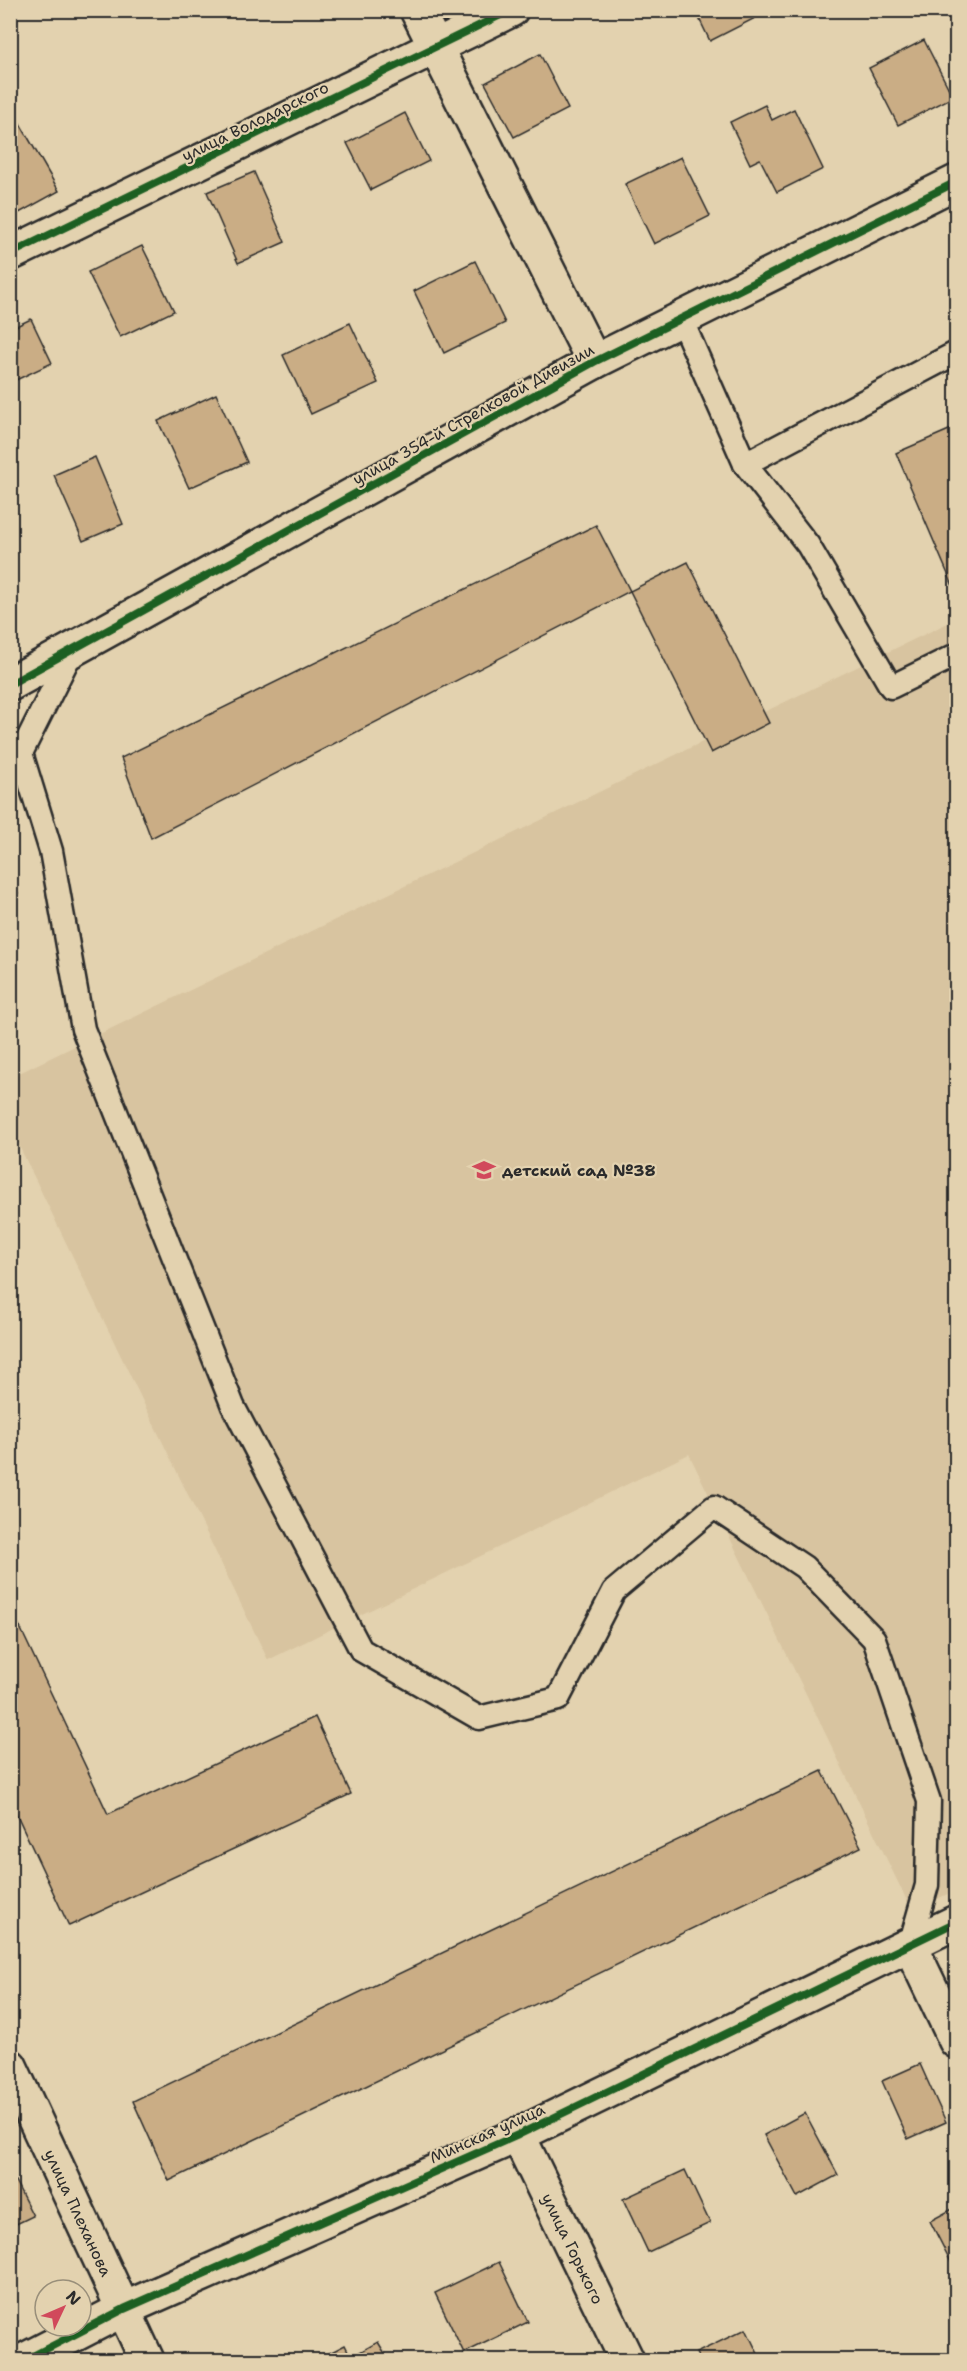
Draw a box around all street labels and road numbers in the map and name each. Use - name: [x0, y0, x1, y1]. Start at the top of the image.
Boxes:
- street label: улица Володарского: [178, 77, 332, 166]
- street label: улица 354-й Стрелковой Дивизии: [349, 339, 598, 490]
- street label: Минская улица: [426, 2099, 548, 2168]
- street label: улица Плеханова: [39, 2146, 117, 2280]
- street label: улица Горького: [537, 2190, 608, 2308]

